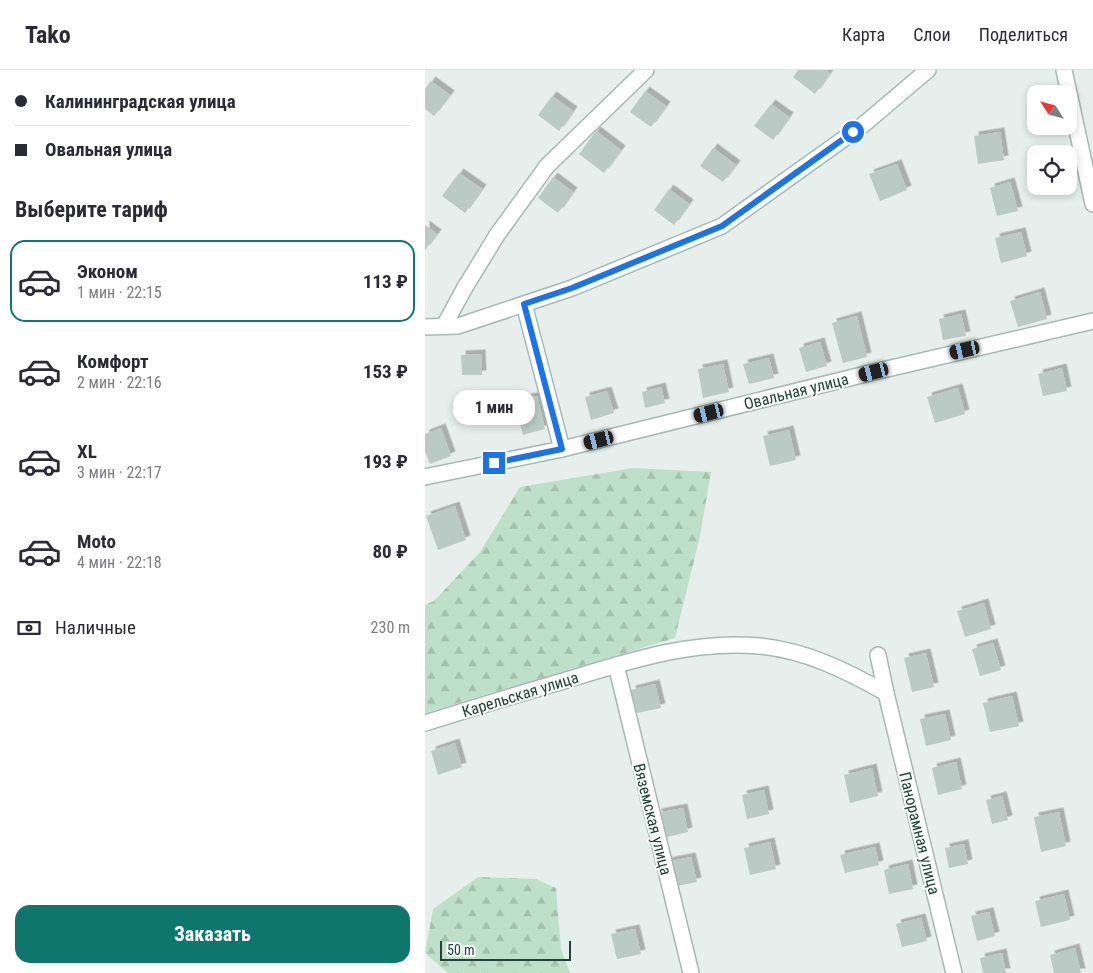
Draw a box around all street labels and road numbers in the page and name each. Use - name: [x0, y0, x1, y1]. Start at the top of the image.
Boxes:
- street label: Овальная улица: [742, 369, 850, 414]
- street label: Карельская улица: [460, 668, 581, 721]
- street label: Вяземская улица: [629, 761, 676, 877]
- street label: Панорамная улица: [895, 770, 944, 896]

